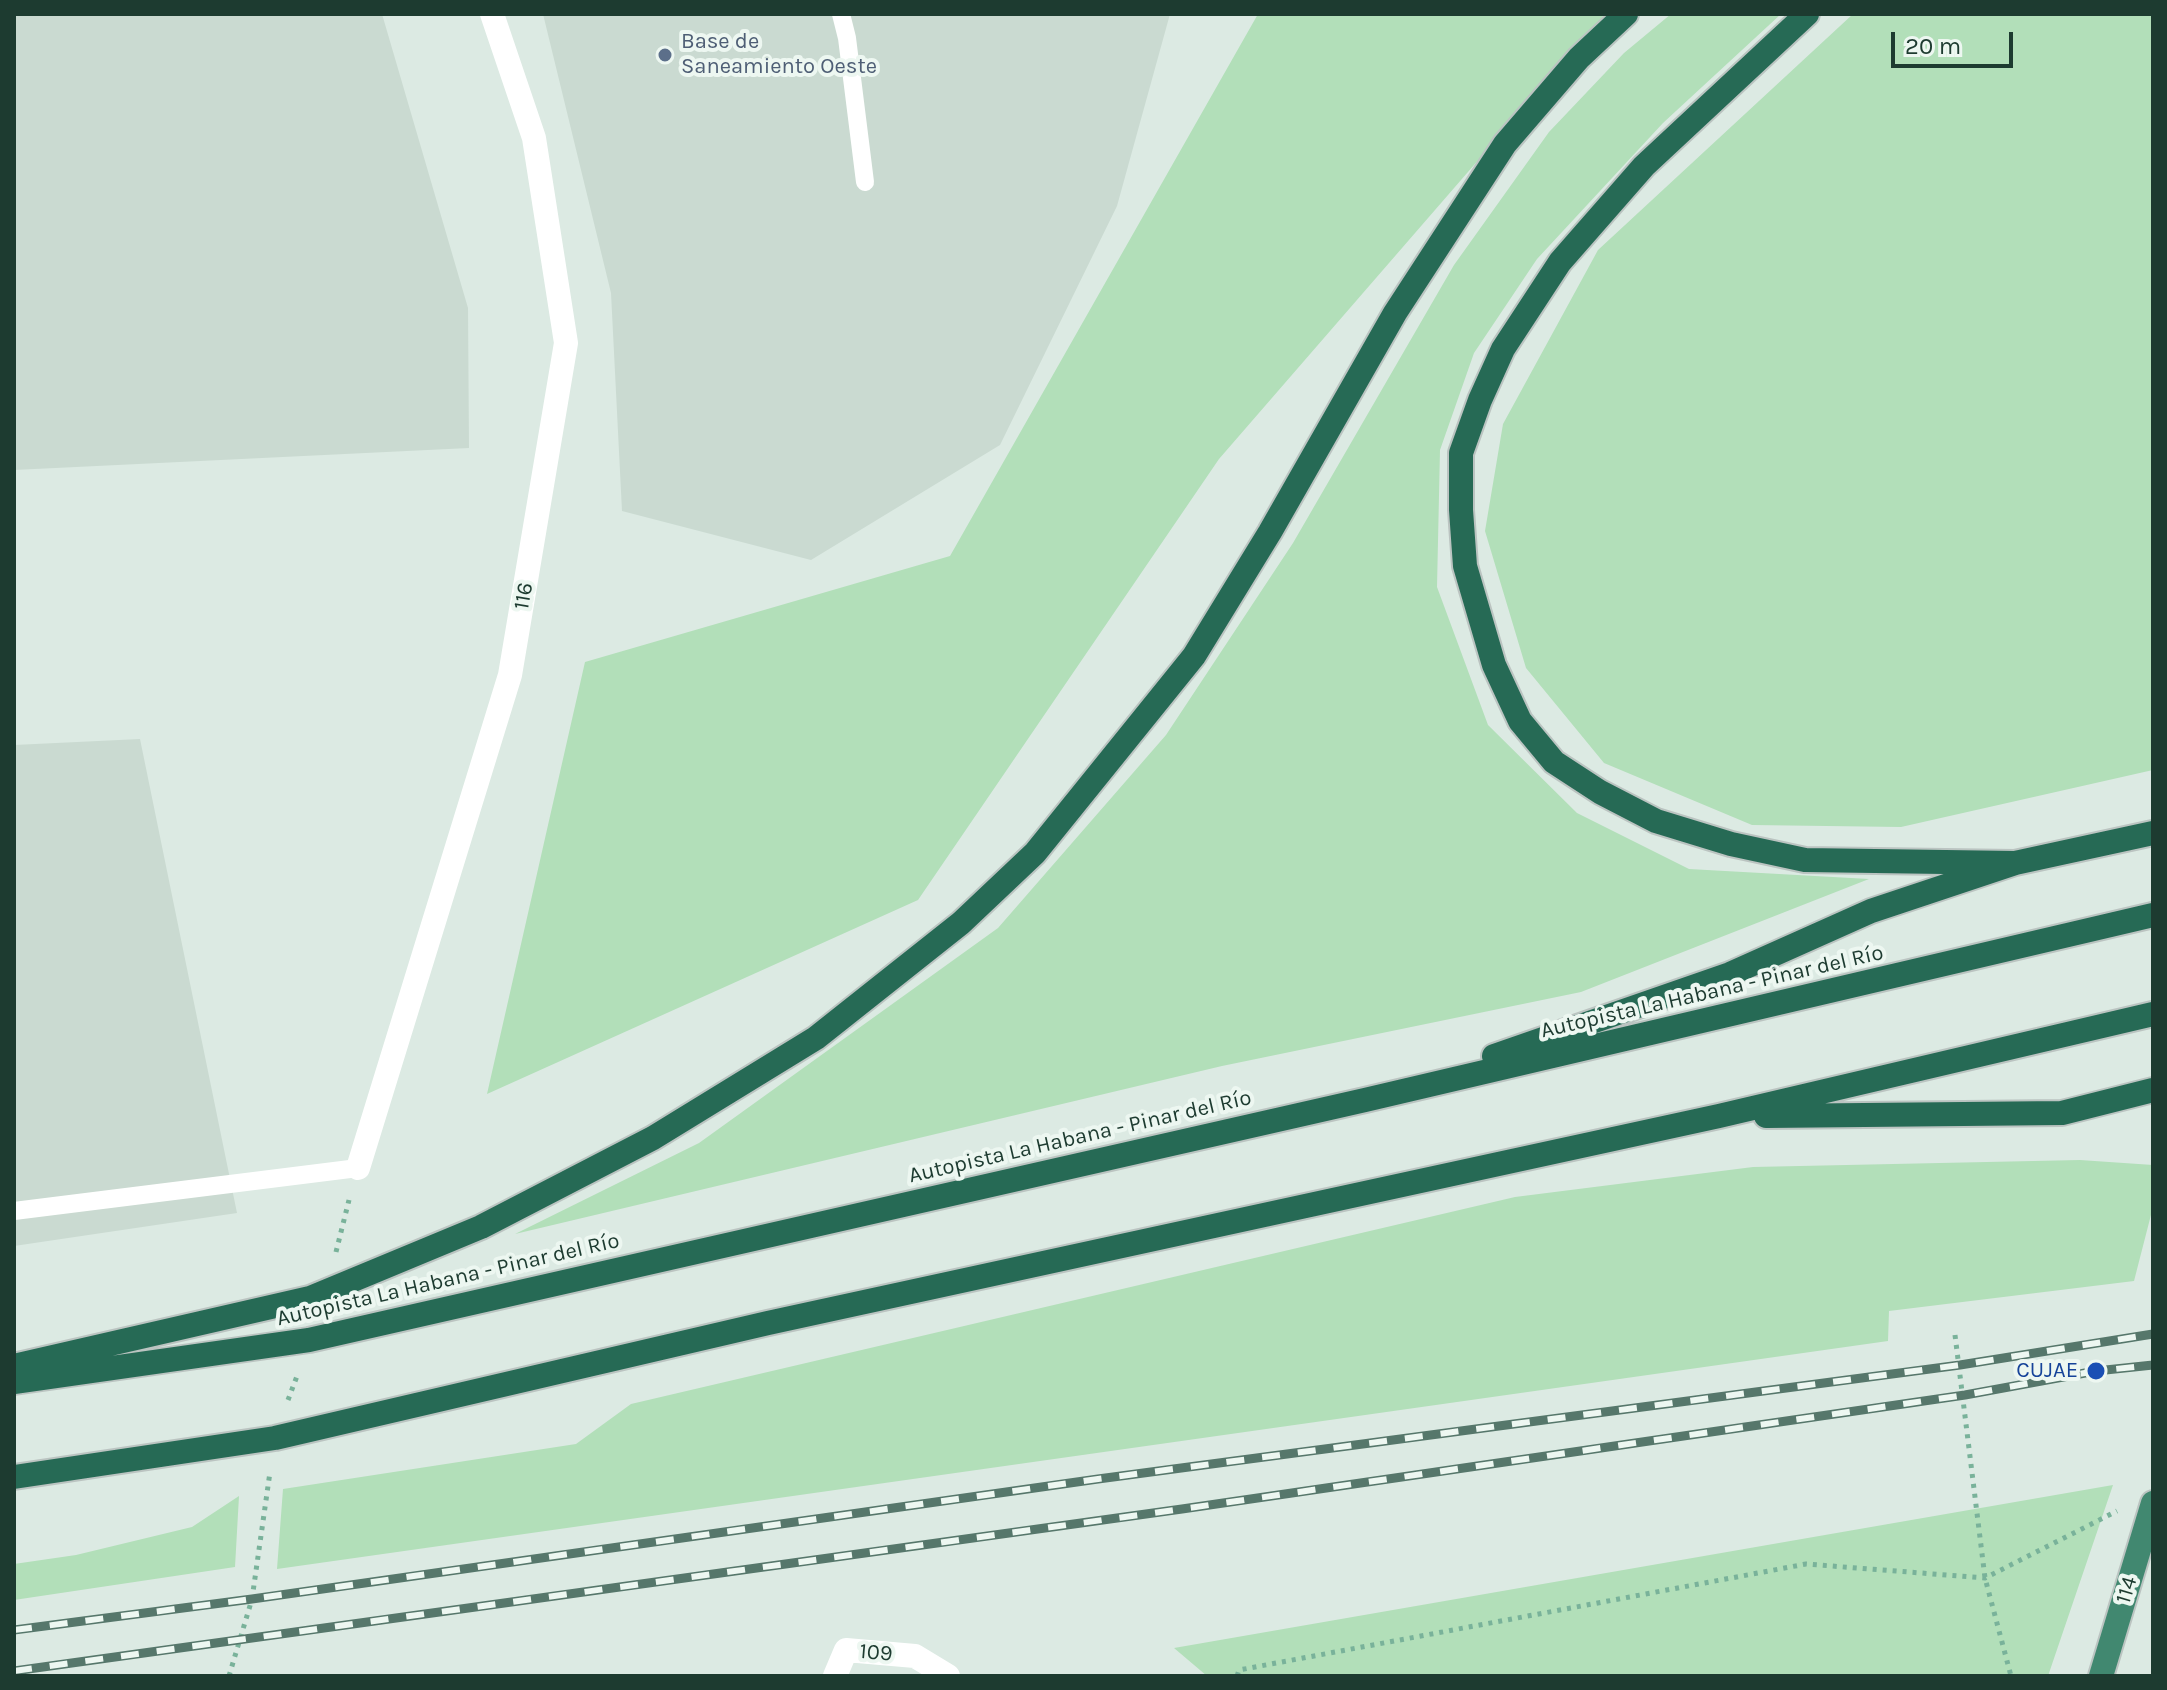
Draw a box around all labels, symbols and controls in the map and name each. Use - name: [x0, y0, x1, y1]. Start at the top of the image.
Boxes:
- scale bar: [1895, 16, 2017, 66]
- place label: Base de Saneamiento Oeste: [681, 29, 877, 80]
- text: 20 m: [1905, 32, 1961, 60]
- marker: Base de Saneamiento Oeste: [656, 46, 674, 64]
- street label: 116: [509, 580, 539, 612]
- street label: Autopista La Habana - Pinar del Río: [1538, 940, 1886, 1044]
- street label: Autopista La Habana - Pinar del Río: [906, 1085, 1254, 1189]
- street label: Autopista La Habana - Pinar del Río: [274, 1228, 622, 1332]
- place label: CUJAE: [2016, 1358, 2078, 1384]
- marker: CUJAE: [2085, 1360, 2107, 1382]
- street label: 114: [2110, 1573, 2144, 1607]
- street label: 109: [858, 1638, 894, 1668]

